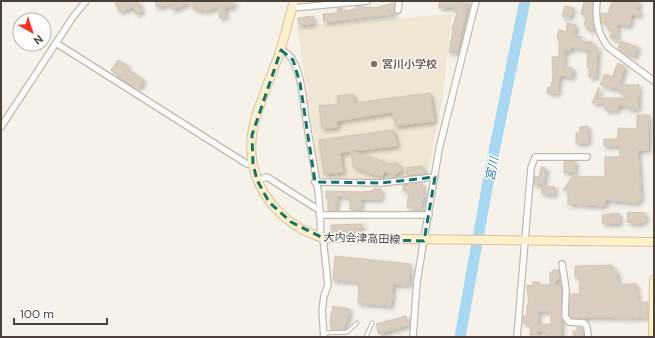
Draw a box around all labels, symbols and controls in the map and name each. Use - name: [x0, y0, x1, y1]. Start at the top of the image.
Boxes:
- north arrow: [12, 12, 52, 52]
- text: N: [31, 32, 46, 48]
- place label: 宮川小学校: [382, 57, 437, 71]
- marker: 宮川小学校: [369, 59, 379, 69]
- water label: 宮川: [482, 154, 503, 182]
- street label: 大内会津高田線: [323, 230, 401, 246]
- scale bar: [14, 300, 107, 326]
- text: 100 m: [20, 306, 54, 322]

